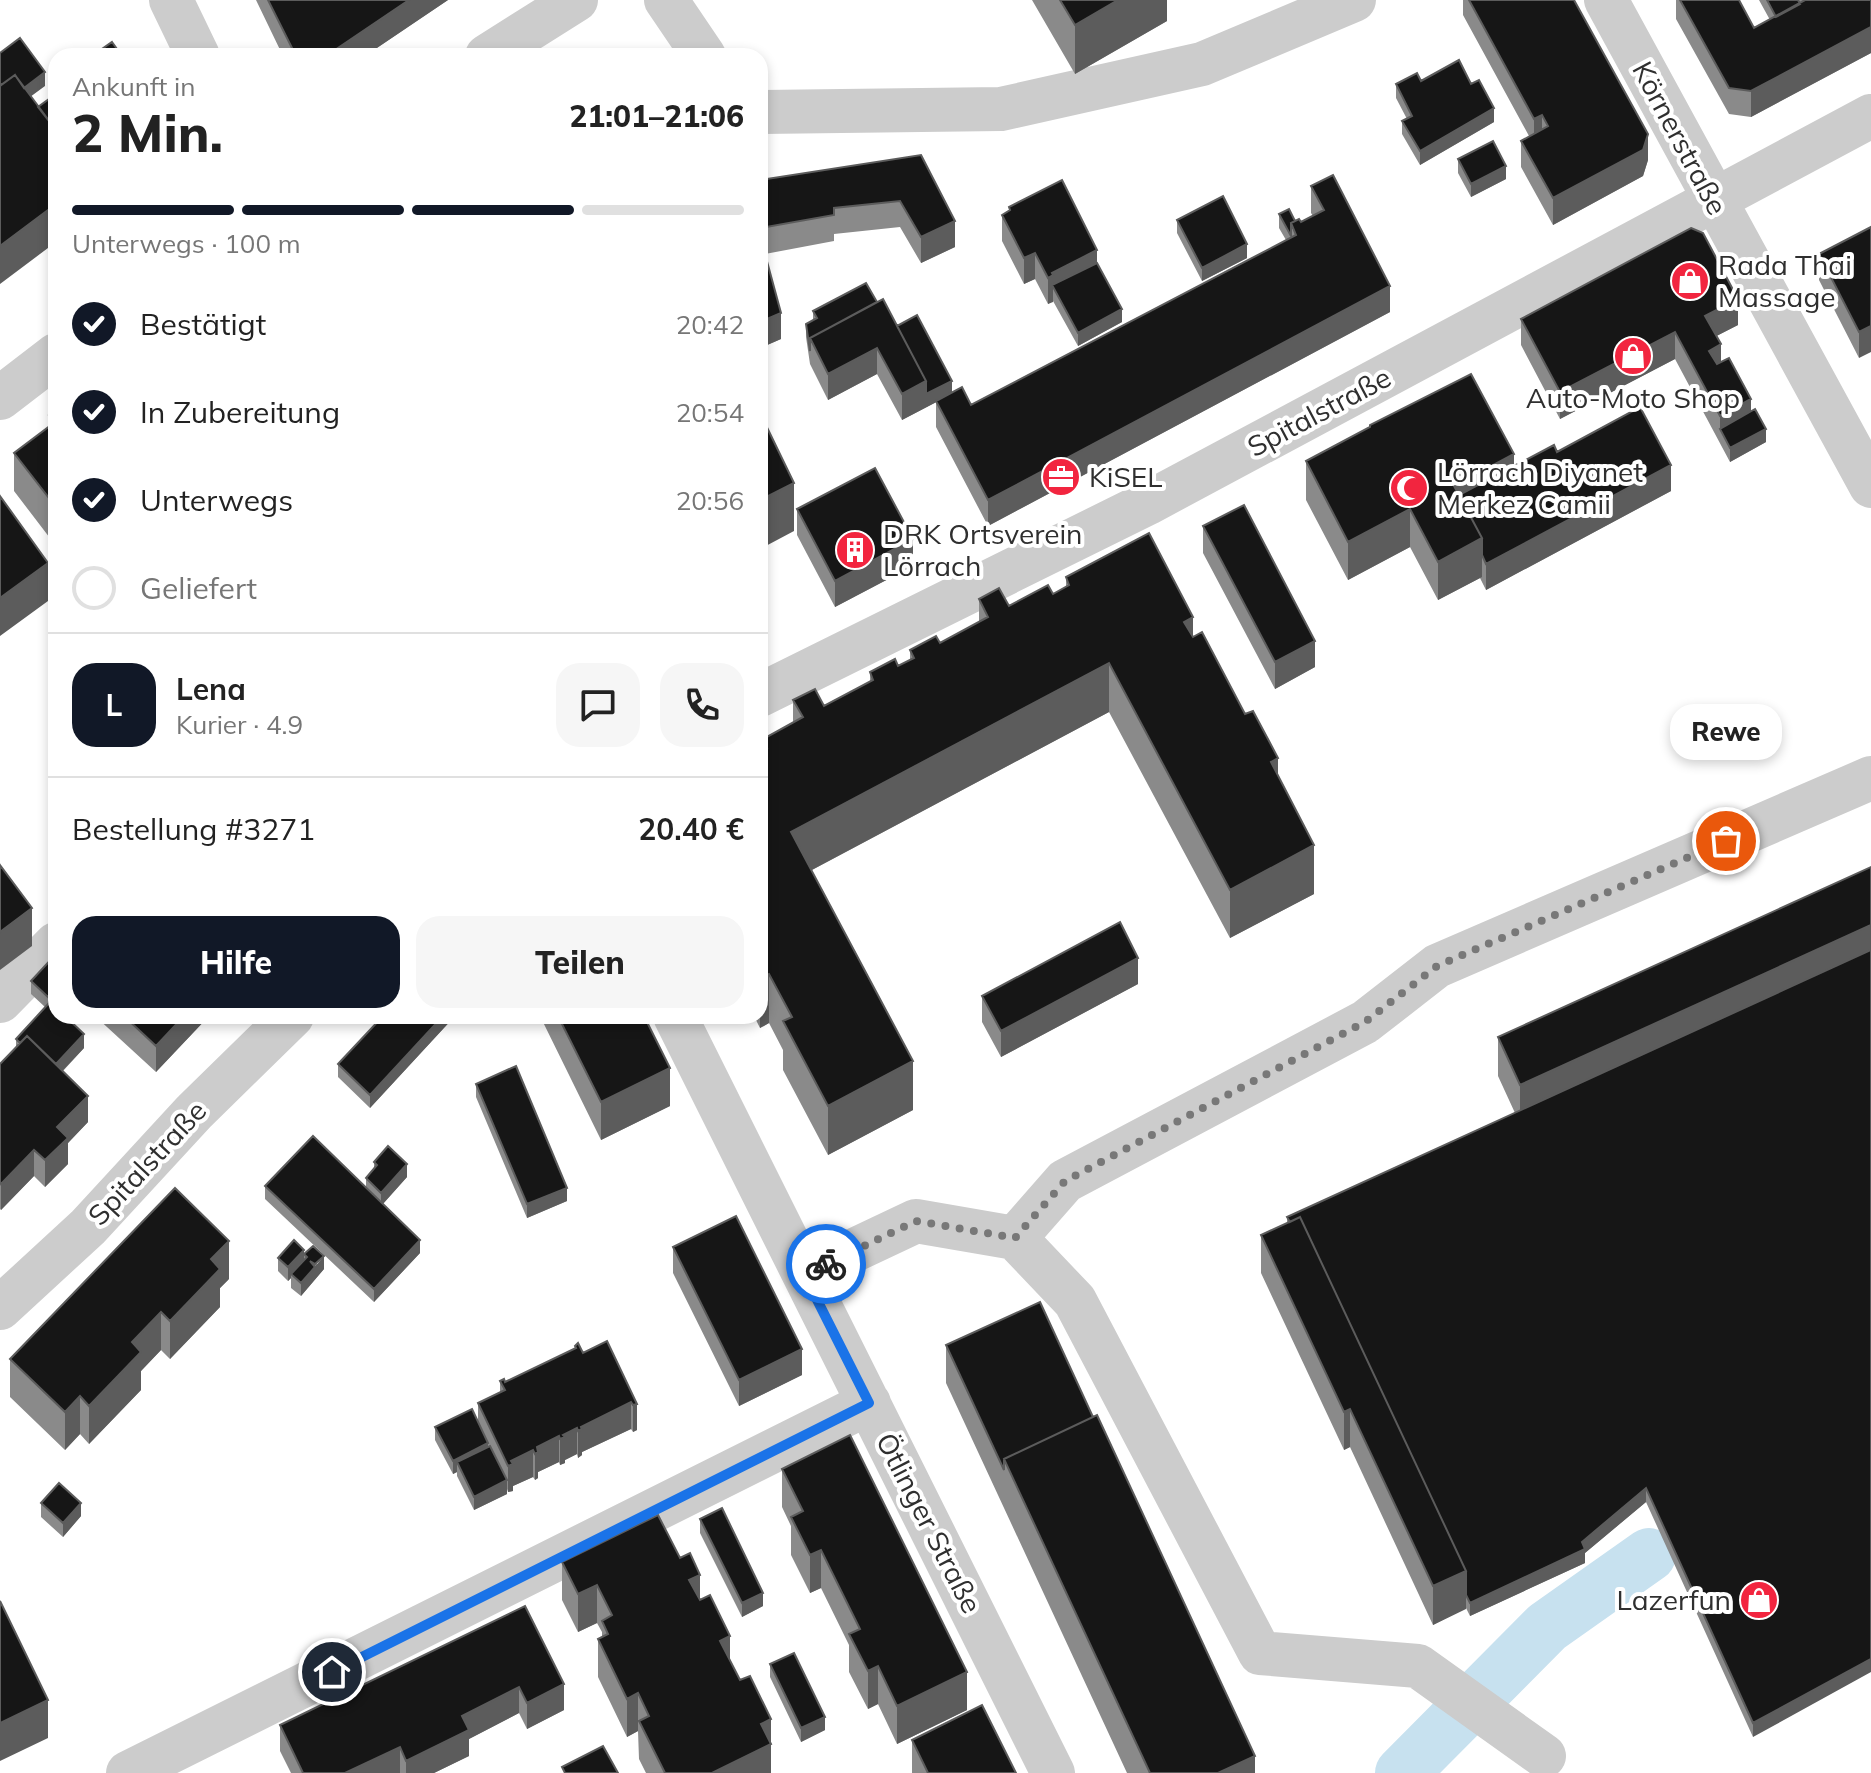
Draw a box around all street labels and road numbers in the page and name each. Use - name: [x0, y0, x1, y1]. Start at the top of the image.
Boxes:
- street label: Körnerstraße: [1625, 55, 1735, 220]
- street label: Spitalstraße: [1241, 359, 1397, 464]
- street label: Spitalstraße: [80, 1093, 213, 1232]
- street label: Ötlinger Straße: [869, 1427, 990, 1619]

